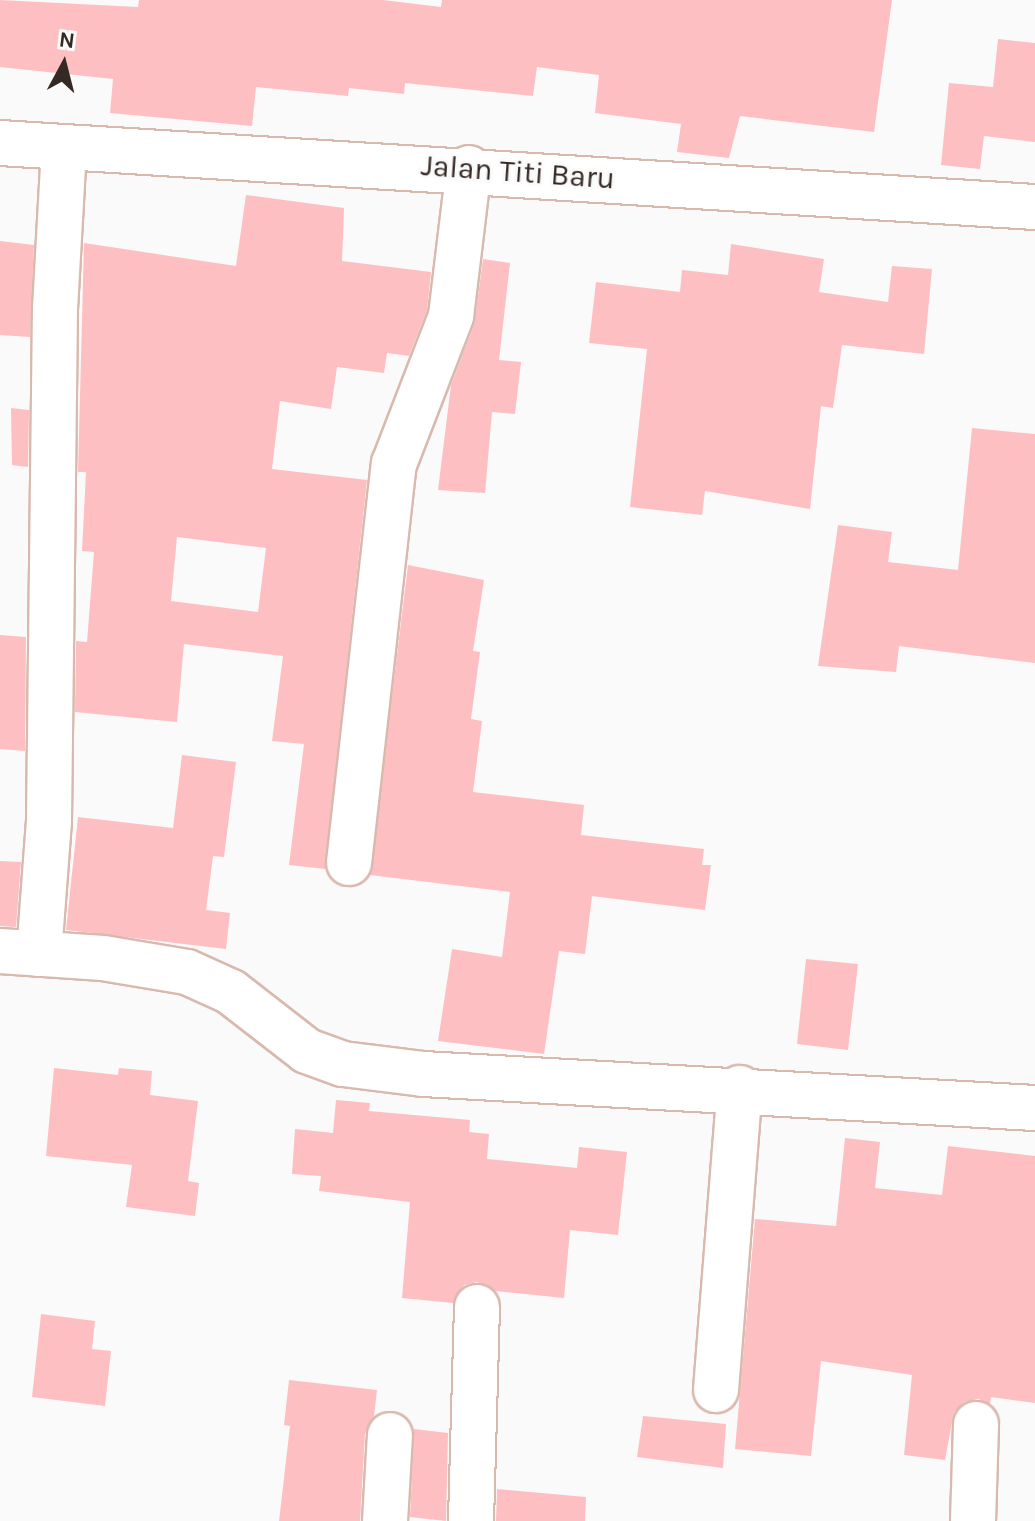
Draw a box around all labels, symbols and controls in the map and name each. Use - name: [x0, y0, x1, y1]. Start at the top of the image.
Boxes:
- north arrow: [24, 24, 104, 104]
- text: N: [58, 26, 76, 54]
- street label: Jalan Titi Baru: [420, 147, 616, 197]

